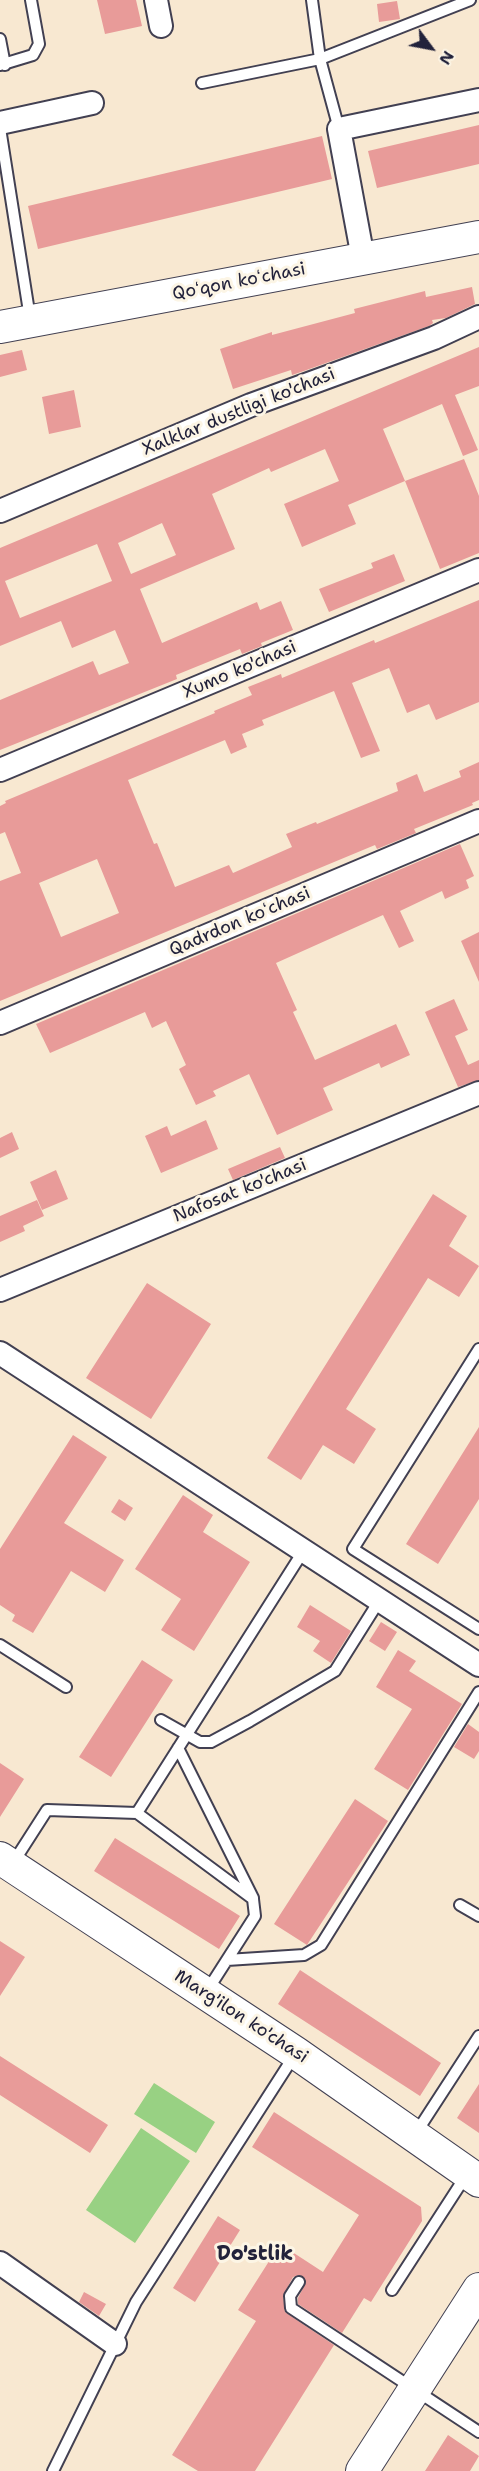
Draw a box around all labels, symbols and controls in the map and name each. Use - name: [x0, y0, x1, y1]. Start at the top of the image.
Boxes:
- north arrow: [401, 18, 461, 78]
- text: N: [434, 47, 459, 69]
- street label: Qoʻqon koʻchasi: [171, 258, 307, 306]
- street label: Xalklar dustligi ko'chasi: [140, 363, 338, 461]
- street label: Xumo ko'chasi: [180, 636, 300, 704]
- street label: Qadrdon koʻchasi: [166, 883, 314, 961]
- street label: Nafosat ko'chasi: [170, 1154, 310, 1228]
- street label: Marg'ilon ko'chasi: [170, 1966, 312, 2068]
- district label: Do'stlik: [217, 2243, 293, 2267]

